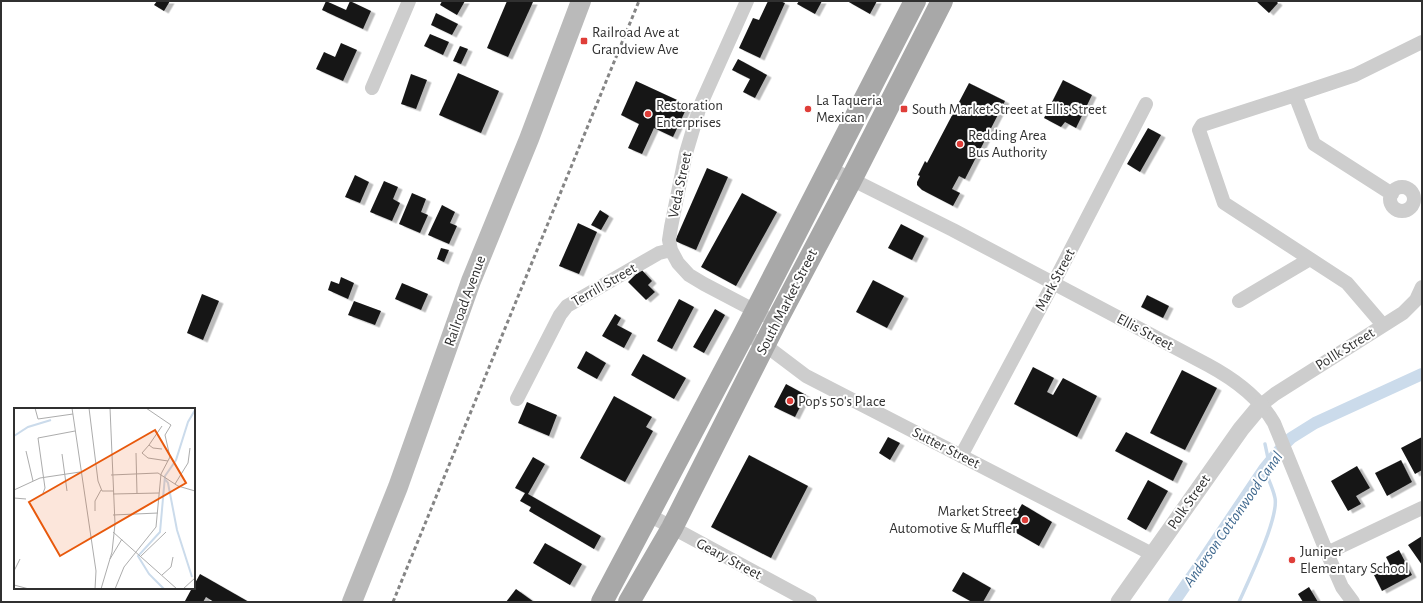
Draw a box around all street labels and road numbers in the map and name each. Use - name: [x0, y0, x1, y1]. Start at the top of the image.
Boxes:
- street label: Veda Street: [666, 150, 694, 219]
- street label: Mark Street: [1032, 246, 1078, 314]
- street label: South Market Street: [754, 247, 820, 357]
- street label: Railroad Avenue: [442, 254, 488, 348]
- street label: Terrill Street: [569, 260, 639, 309]
- street label: Ellis Street: [1114, 311, 1176, 353]
- street label: Pollk Street: [1313, 325, 1377, 373]
- street label: Sutter Street: [910, 425, 982, 471]
- street label: Polk Street: [1165, 472, 1213, 532]
- street label: Geary Street: [694, 536, 764, 583]

